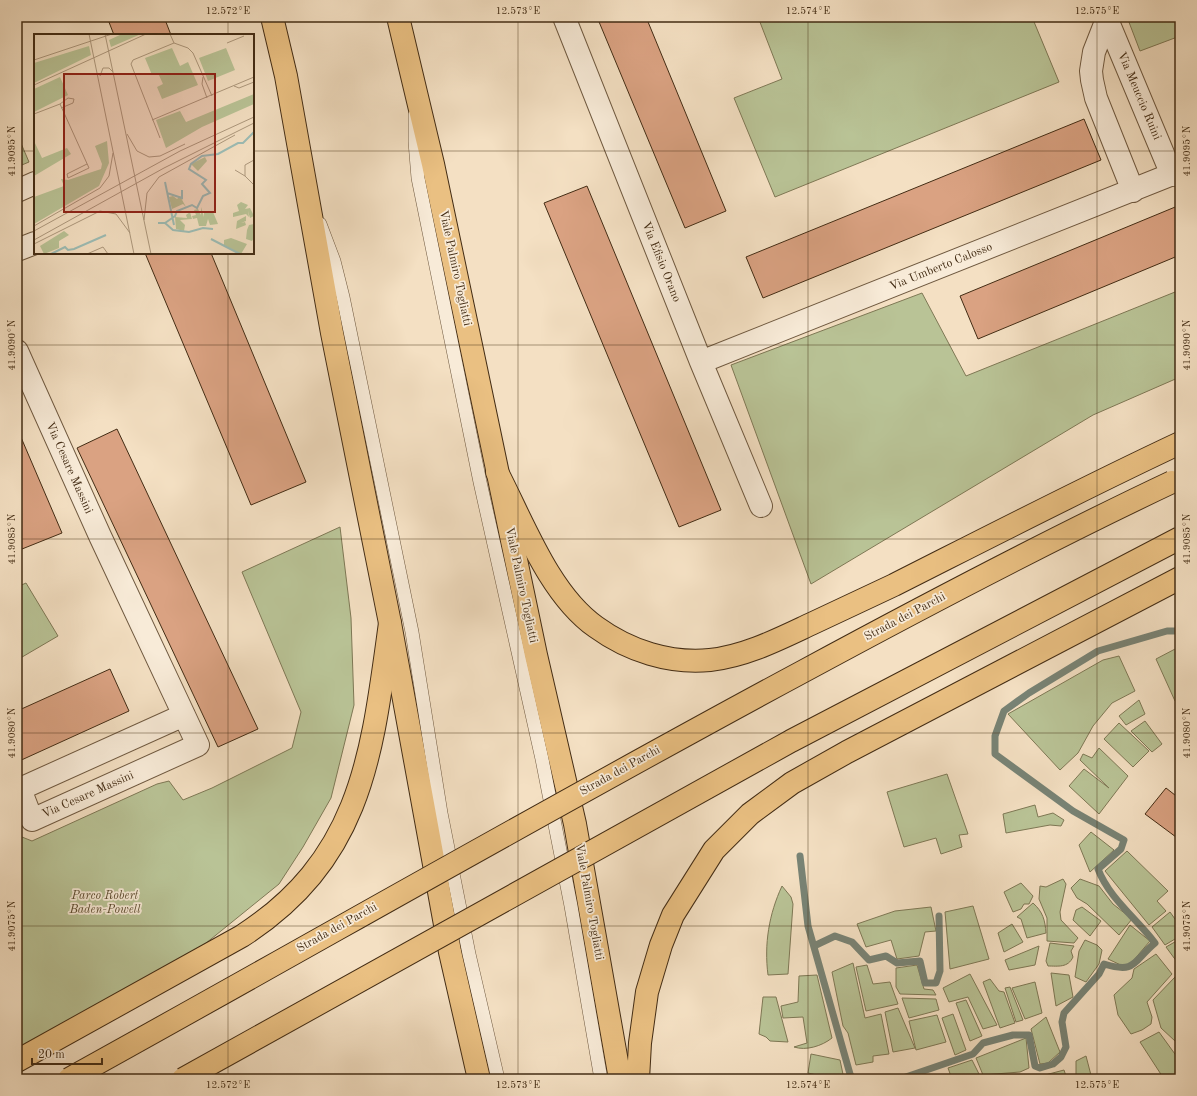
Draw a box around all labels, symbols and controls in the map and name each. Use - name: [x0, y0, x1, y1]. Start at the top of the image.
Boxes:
- text: 12.572°E: [206, 6, 250, 16]
- text: 12.573°E: [496, 6, 540, 16]
- text: 12.574°E: [786, 6, 830, 16]
- text: 12.575°E: [1075, 6, 1119, 16]
- inset map: [34, 34, 254, 254]
- street label: Via Meuccio Ruini: [1115, 50, 1163, 142]
- text: 41.9095°N: [7, 125, 17, 177]
- text: 41.9095°N: [1182, 125, 1192, 177]
- street label: Viale Palmiro Togliatti: [437, 209, 473, 327]
- street label: Via Efisio Orano: [639, 220, 683, 304]
- street label: Via Umberto Calosso: [888, 241, 994, 293]
- text: 41.9090°N: [7, 319, 17, 371]
- text: 41.9090°N: [1182, 319, 1192, 371]
- street label: Via Cesare Massini: [43, 420, 95, 516]
- text: 41.9085°N: [7, 513, 17, 565]
- text: 41.9085°N: [1182, 513, 1192, 565]
- street label: Viale Palmiro Togliatti: [503, 526, 539, 644]
- street label: Strada dei Parchi: [862, 591, 948, 643]
- text: 41.9080°N: [7, 707, 17, 759]
- text: 41.9080°N: [1182, 707, 1192, 759]
- street label: Strada dei Parchi: [578, 744, 662, 798]
- street label: Via Cesare Massini: [40, 769, 136, 821]
- street label: Viale Palmiro Togliatti: [573, 843, 605, 961]
- park label: Parco Robert Baden-Powell: [68, 890, 141, 916]
- text: 41.9075°N: [7, 900, 17, 952]
- text: 41.9075°N: [1182, 900, 1192, 952]
- street label: Strada dei Parchi: [295, 901, 379, 955]
- scale bar: [32, 1040, 102, 1066]
- text: 20 m: [38, 1049, 65, 1061]
- text: 12.572°E: [206, 1080, 250, 1090]
- text: 12.573°E: [496, 1080, 540, 1090]
- text: 12.574°E: [786, 1080, 830, 1090]
- text: 12.575°E: [1075, 1080, 1119, 1090]

